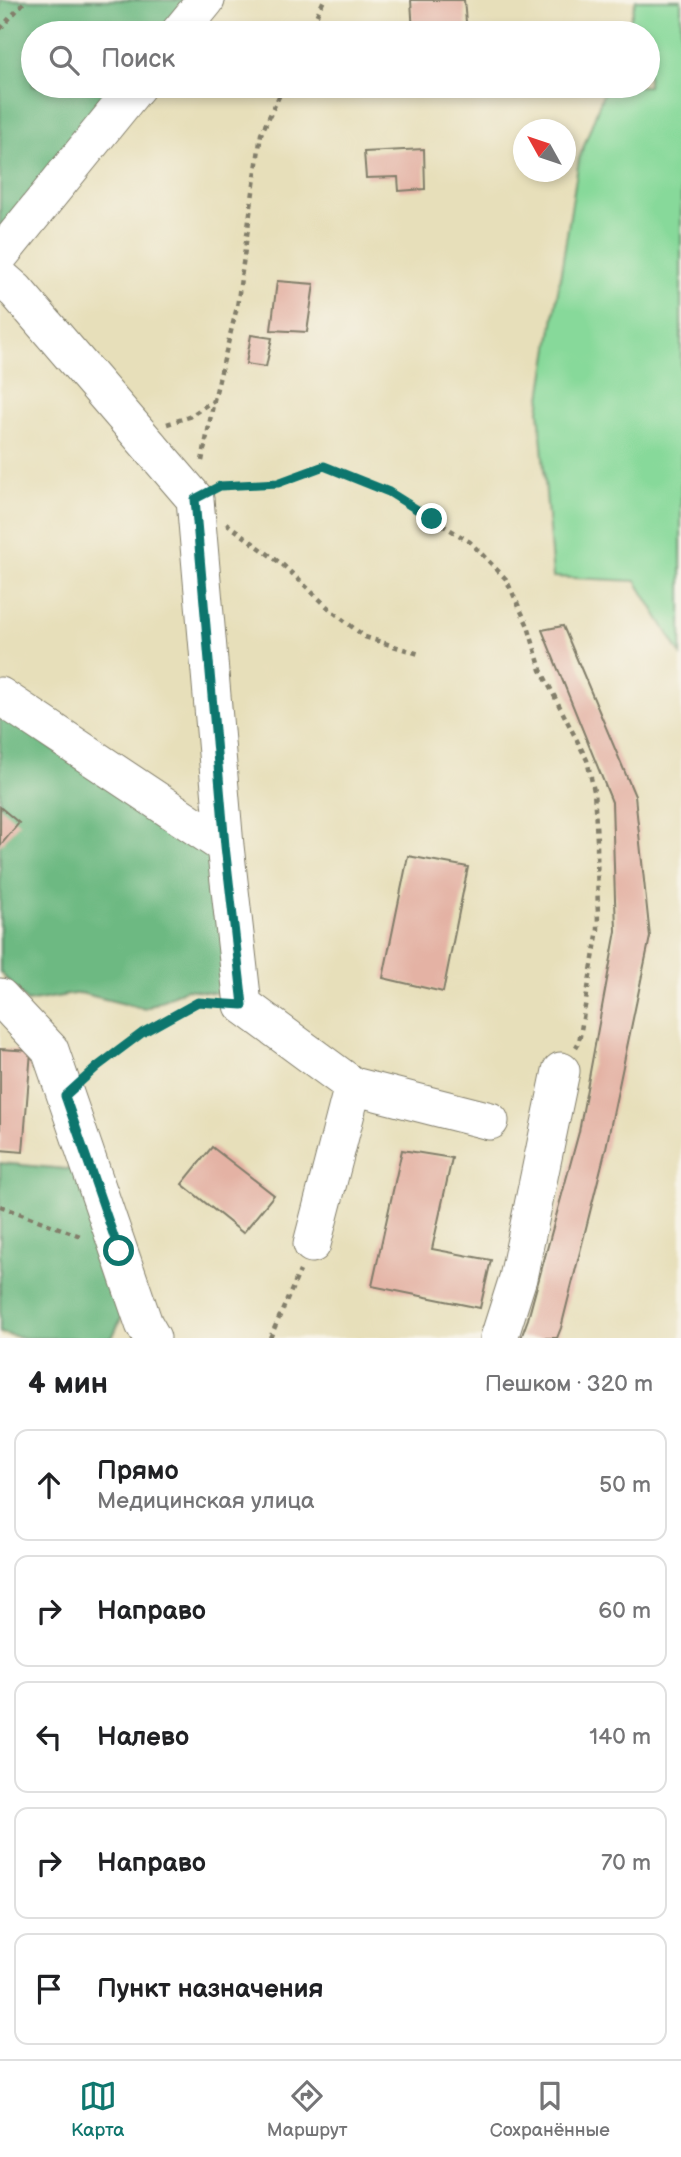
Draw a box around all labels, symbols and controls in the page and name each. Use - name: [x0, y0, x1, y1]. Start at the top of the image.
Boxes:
- search box: [21, 21, 660, 98]
- icon: search: [45, 41, 83, 79]
- text: Поиск: [101, 44, 175, 75]
- north arrow: [513, 119, 576, 182]
- route end: [416, 503, 447, 534]
- route start: [103, 1235, 134, 1266]
- text: 4 мин: [28, 1366, 108, 1402]
- text: Пешком · 320 m: [485, 1370, 653, 1398]
- text: Прямо: [97, 1456, 179, 1487]
- icon: ahead: [30, 1466, 68, 1504]
- text: 50 m: [599, 1471, 651, 1499]
- text: Медицинская улица: [97, 1487, 315, 1515]
- icon: right: [30, 1592, 68, 1630]
- text: Направо: [97, 1596, 206, 1627]
- text: 60 m: [598, 1597, 651, 1625]
- icon: left: [30, 1718, 68, 1756]
- text: Налево: [97, 1722, 189, 1753]
- text: 140 m: [589, 1723, 651, 1751]
- icon: right: [30, 1844, 68, 1882]
- text: Направо: [97, 1848, 206, 1879]
- text: 70 m: [601, 1849, 651, 1877]
- icon: arrive: [30, 1970, 68, 2008]
- text: Пункт назначения: [97, 1974, 323, 2005]
- tab: Карта: [71, 2077, 125, 2142]
- tab: Маршрут: [267, 2077, 348, 2142]
- tab: Сохранённые: [490, 2077, 610, 2142]

